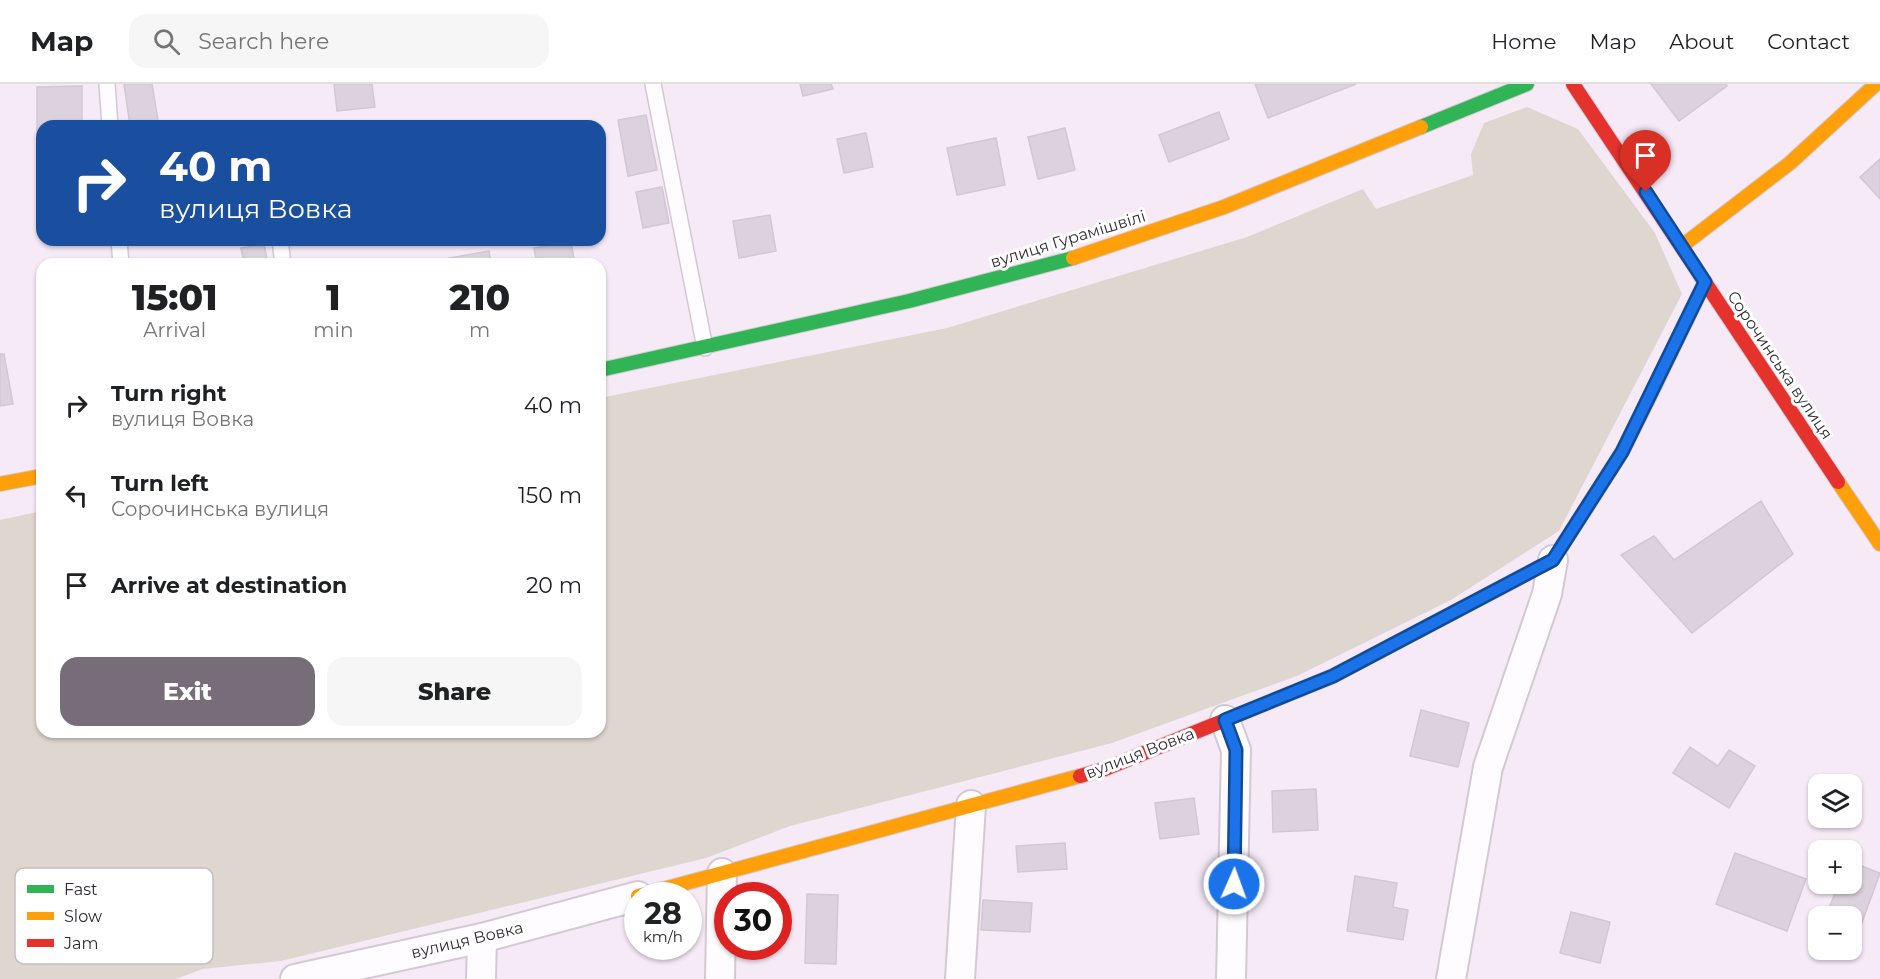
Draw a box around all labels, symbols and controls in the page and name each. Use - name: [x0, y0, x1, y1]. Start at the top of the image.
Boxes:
- search box: [129, 14, 549, 68]
- text: Map: [30, 24, 93, 58]
- icon: search: [150, 25, 183, 58]
- text: Search here: [198, 28, 329, 55]
- text: Home: [1491, 29, 1556, 54]
- text: Map: [1589, 29, 1636, 54]
- text: About: [1669, 29, 1734, 54]
- text: Contact: [1767, 29, 1850, 54]
- pin: [1620, 130, 1671, 192]
- icon: arrive: [1629, 139, 1662, 172]
- text: 40 m: [159, 140, 272, 192]
- icon: right: [60, 144, 138, 222]
- text: вулиця Вовка: [159, 192, 352, 225]
- street label: вулиця Гурамішвілі: [988, 206, 1148, 272]
- text: 15:01: [132, 275, 217, 319]
- text: 1: [326, 275, 341, 319]
- text: 210: [449, 275, 510, 319]
- street label: Сорочинська вулиця: [1723, 287, 1837, 443]
- text: Arrival: [143, 318, 206, 342]
- text: min: [313, 318, 353, 342]
- text: m: [469, 318, 490, 342]
- text: Turn right: [111, 380, 226, 407]
- icon: right: [60, 389, 93, 422]
- text: 40 m: [524, 392, 582, 419]
- text: вулиця Вовка: [111, 407, 254, 431]
- text: Turn left: [111, 470, 209, 497]
- icon: left: [60, 479, 93, 512]
- text: 150 m: [518, 482, 582, 509]
- text: Сорочинська вулиця: [111, 497, 329, 521]
- icon: arrive: [60, 569, 93, 602]
- text: Arrive at destination: [111, 572, 347, 599]
- text: 20 m: [526, 572, 582, 599]
- button: Exit: [60, 657, 315, 726]
- button: Share: [327, 657, 582, 726]
- street label: вулиця Вовка: [1083, 724, 1197, 782]
- map controls: [1808, 774, 1862, 960]
- button: layers: [1808, 774, 1862, 828]
- button: +: [1808, 840, 1862, 894]
- position arrow: [1202, 852, 1266, 916]
- legend: [15, 868, 213, 964]
- text: Fast: [64, 880, 98, 899]
- speed limit sign: 30: [714, 882, 792, 960]
- text: 28: [644, 895, 682, 932]
- button: −: [1808, 906, 1862, 960]
- text: Slow: [64, 907, 102, 926]
- street label: вулиця Вовка: [409, 918, 525, 962]
- text: km/h: [643, 927, 683, 946]
- text: Jam: [63, 934, 98, 953]

